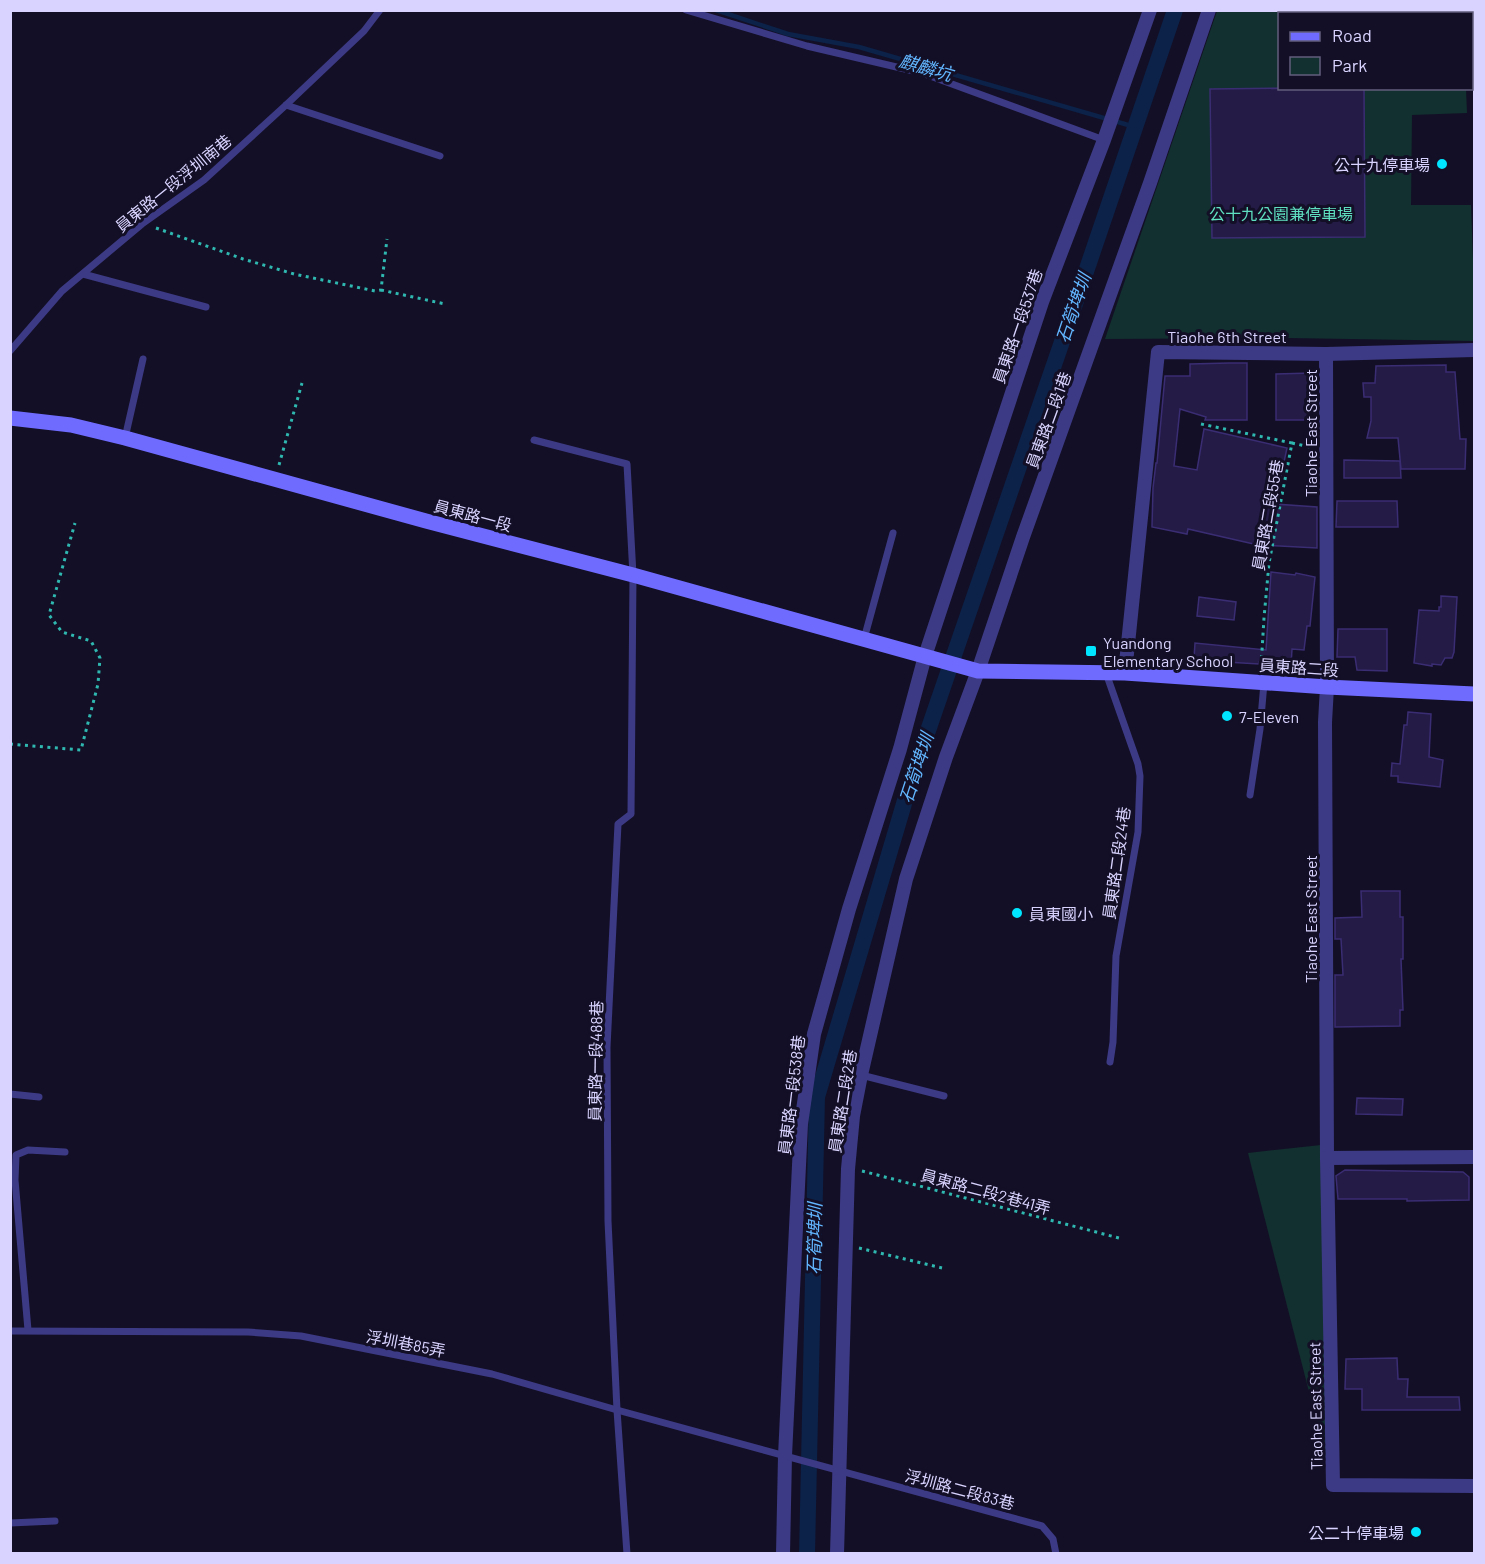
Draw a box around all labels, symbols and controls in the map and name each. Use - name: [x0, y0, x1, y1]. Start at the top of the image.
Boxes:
- legend: [1278, 12, 1473, 90]
- text: Road: [1332, 24, 1372, 46]
- water label: 麒麟坑: [897, 49, 958, 86]
- text: Park: [1332, 54, 1367, 76]
- street label: 員東路一段浮圳南巷: [111, 130, 235, 236]
- place label: 公十九停車場: [1334, 155, 1430, 174]
- marker: 公十九停車場: [1435, 157, 1449, 171]
- park label: 公十九公園兼停車場: [1209, 204, 1353, 223]
- street label: 員東路一段537巷: [988, 266, 1046, 386]
- water label: 石筍埤圳: [1051, 268, 1096, 346]
- street label: Tiaohe 6th Street: [1167, 327, 1287, 346]
- street label: 員東路二段1巷: [1022, 369, 1074, 471]
- street label: Tiaohe East Street: [1301, 369, 1320, 497]
- street label: 員東路二段55巷: [1248, 458, 1286, 572]
- street label: 員東路一段: [432, 495, 514, 535]
- place label: Yuandong Elementary School: [1103, 633, 1233, 670]
- marker: Yuandong Elementary School: [1084, 644, 1098, 658]
- street label: 員東路二段: [1258, 655, 1340, 679]
- place label: 7-Eleven: [1239, 707, 1299, 726]
- marker: 7-Eleven: [1220, 709, 1234, 723]
- water label: 石筍埤圳: [894, 728, 939, 806]
- street label: 員東路二段24巷: [1099, 806, 1133, 920]
- street label: Tiaohe East Street: [1301, 855, 1320, 983]
- place label: 員東國小: [1029, 904, 1093, 923]
- marker: 員東國小: [1010, 906, 1024, 920]
- street label: 員東路一段488巷: [584, 1000, 606, 1122]
- street label: 員東路一段538巷: [774, 1034, 808, 1156]
- street label: 員東路二段2巷: [824, 1048, 860, 1154]
- street label: 員東路二段2巷41弄: [919, 1165, 1053, 1217]
- water label: 石筍埤圳: [802, 1200, 826, 1275]
- street label: 浮圳巷85弄: [365, 1326, 447, 1360]
- street label: Tiaohe East Street: [1304, 1342, 1326, 1470]
- street label: 浮圳路二段83巷: [903, 1465, 1017, 1513]
- place label: 公二十停車場: [1308, 1523, 1404, 1542]
- marker: 公二十停車場: [1409, 1525, 1423, 1539]

